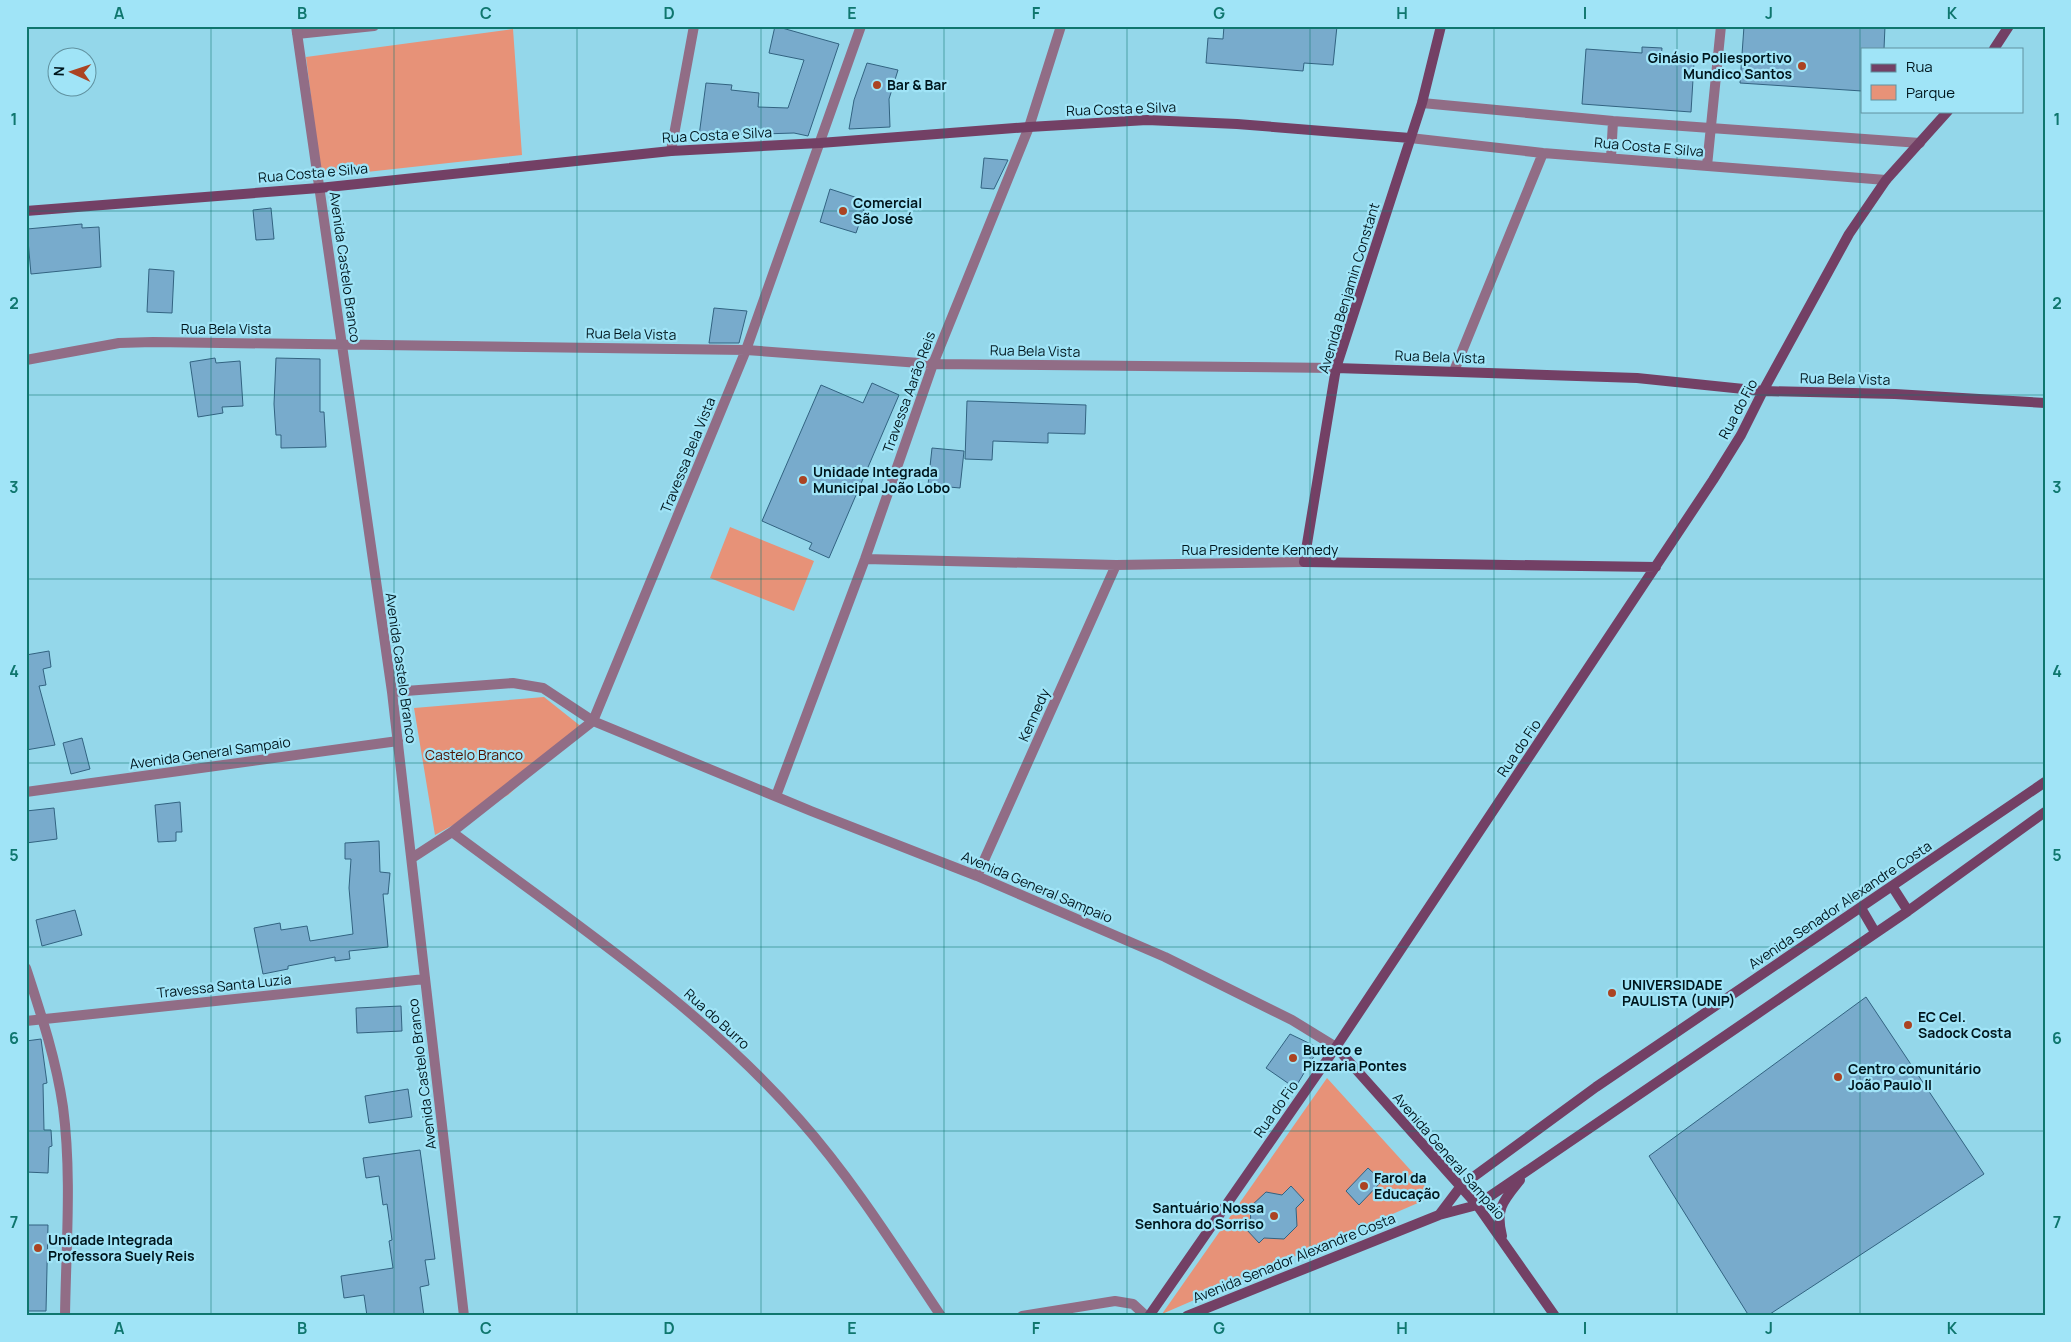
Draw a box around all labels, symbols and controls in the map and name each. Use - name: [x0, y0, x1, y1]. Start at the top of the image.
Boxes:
- text: A: [114, 2, 125, 24]
- text: B: [297, 2, 307, 24]
- text: C: [480, 2, 492, 24]
- text: D: [663, 2, 675, 24]
- text: E: [847, 2, 857, 24]
- text: F: [1032, 2, 1041, 24]
- text: G: [1213, 2, 1225, 24]
- text: H: [1396, 2, 1408, 24]
- text: I: [1583, 2, 1587, 24]
- text: J: [1765, 2, 1773, 24]
- text: K: [1947, 2, 1958, 24]
- north arrow: [48, 48, 98, 98]
- place label: Ginásio Poliesportivo Mundico Santos: [1648, 48, 1792, 83]
- legend: [1861, 48, 2024, 112]
- text: Rua: [1906, 56, 1933, 77]
- marker: Ginásio Poliesportivo Mundico Santos: [1796, 60, 1808, 72]
- text: N: [49, 66, 68, 77]
- place label: Bar & Bar: [887, 75, 947, 94]
- marker: Bar & Bar: [871, 79, 883, 91]
- text: Parque: [1906, 82, 1955, 103]
- street label: Rua Costa e Silva: [1066, 97, 1176, 120]
- text: 1: [10, 108, 18, 130]
- text: 1: [2053, 108, 2061, 130]
- street label: Rua Costa e Silva: [661, 122, 772, 147]
- street label: Rua Costa E Silva: [1593, 132, 1705, 161]
- street label: Rua Costa e Silva: [257, 158, 369, 187]
- street label: Avenida Castelo Branco: [326, 190, 365, 343]
- place label: Comercial São José: [853, 193, 922, 228]
- street label: Avenida Benjamin Constant: [1314, 200, 1384, 375]
- marker: Comercial São José: [837, 205, 849, 217]
- text: 2: [9, 292, 19, 314]
- text: 2: [2052, 292, 2062, 314]
- street label: Rua Bela Vista: [181, 319, 271, 338]
- street label: Rua Bela Vista: [586, 323, 676, 344]
- street label: Travessa Aarão Reis: [878, 328, 939, 455]
- street label: Rua Bela Vista: [990, 340, 1080, 361]
- street label: Rua Bela Vista: [1394, 345, 1486, 368]
- street label: Rua Bela Vista: [1800, 368, 1890, 389]
- street label: Rua do Fio: [1714, 375, 1761, 442]
- street label: Travessa Bela Vista: [656, 394, 719, 515]
- place label: Unidade Integrada Municipal João Lobo: [813, 462, 951, 497]
- marker: Unidade Integrada Municipal João Lobo: [797, 474, 809, 486]
- text: 3: [9, 476, 19, 498]
- text: 3: [2052, 476, 2062, 498]
- street label: Rua Presidente Kennedy: [1182, 540, 1339, 559]
- street label: Avenida Castelo Branco: [382, 591, 421, 744]
- text: 4: [9, 660, 19, 682]
- text: 4: [2052, 660, 2062, 682]
- street label: Kennedy: [1013, 685, 1054, 744]
- street label: Rua do Fio: [1492, 715, 1545, 780]
- street label: Avenida General Sampaio: [128, 732, 292, 773]
- park label: Castelo Branco: [425, 745, 523, 764]
- street label: Avenida Senador Alexandre Costa: [1744, 836, 1935, 973]
- text: 5: [9, 844, 19, 866]
- text: 5: [2052, 844, 2062, 866]
- street label: Avenida General Sampaio: [959, 846, 1116, 927]
- street label: Travessa Santa Luzia: [156, 969, 292, 1002]
- place label: UNIVERSIDADE PAULISTA (UNIP): [1622, 975, 1735, 1010]
- street label: Rua do Burro: [680, 984, 754, 1053]
- marker: UNIVERSIDADE PAULISTA (UNIP): [1606, 987, 1618, 999]
- street label: Avenida Castelo Branco: [403, 998, 440, 1151]
- place label: EC Cel. Sadock Costa: [1918, 1007, 2011, 1042]
- marker: EC Cel. Sadock Costa: [1902, 1019, 1914, 1031]
- text: 6: [9, 1027, 19, 1049]
- text: 6: [2052, 1027, 2062, 1049]
- place label: Buteco e Pizzaria Pontes: [1303, 1040, 1407, 1075]
- marker: Buteco e Pizzaria Pontes: [1287, 1052, 1299, 1064]
- place label: Centro comunitário João Paulo II: [1848, 1059, 1981, 1094]
- marker: Centro comunitário João Paulo II: [1832, 1071, 1844, 1083]
- street label: Rua do Fio: [1249, 1076, 1302, 1141]
- street label: Avenida General Sampaio: [1389, 1088, 1510, 1223]
- place label: Farol da Educação: [1374, 1168, 1441, 1203]
- marker: Farol da Educação: [1358, 1180, 1370, 1192]
- place label: Santuário Nossa Senhora do Sorriso: [1135, 1198, 1264, 1233]
- street label: Avenida Senador Alexandre Costa: [1190, 1208, 1398, 1307]
- marker: Santuário Nossa Senhora do Sorriso: [1268, 1210, 1280, 1222]
- text: 7: [10, 1211, 18, 1233]
- text: 7: [2053, 1211, 2061, 1233]
- place label: Unidade Integrada Professora Suely Reis: [48, 1230, 195, 1265]
- marker: Unidade Integrada Professora Suely Reis: [32, 1242, 44, 1254]
- text: A: [114, 1317, 125, 1339]
- text: B: [297, 1317, 307, 1339]
- text: C: [480, 1317, 492, 1339]
- text: D: [663, 1317, 675, 1339]
- text: E: [847, 1317, 857, 1339]
- text: F: [1032, 1317, 1041, 1339]
- text: G: [1213, 1317, 1225, 1339]
- text: H: [1396, 1317, 1408, 1339]
- text: I: [1583, 1317, 1587, 1339]
- text: J: [1765, 1317, 1773, 1339]
- text: K: [1947, 1317, 1958, 1339]

